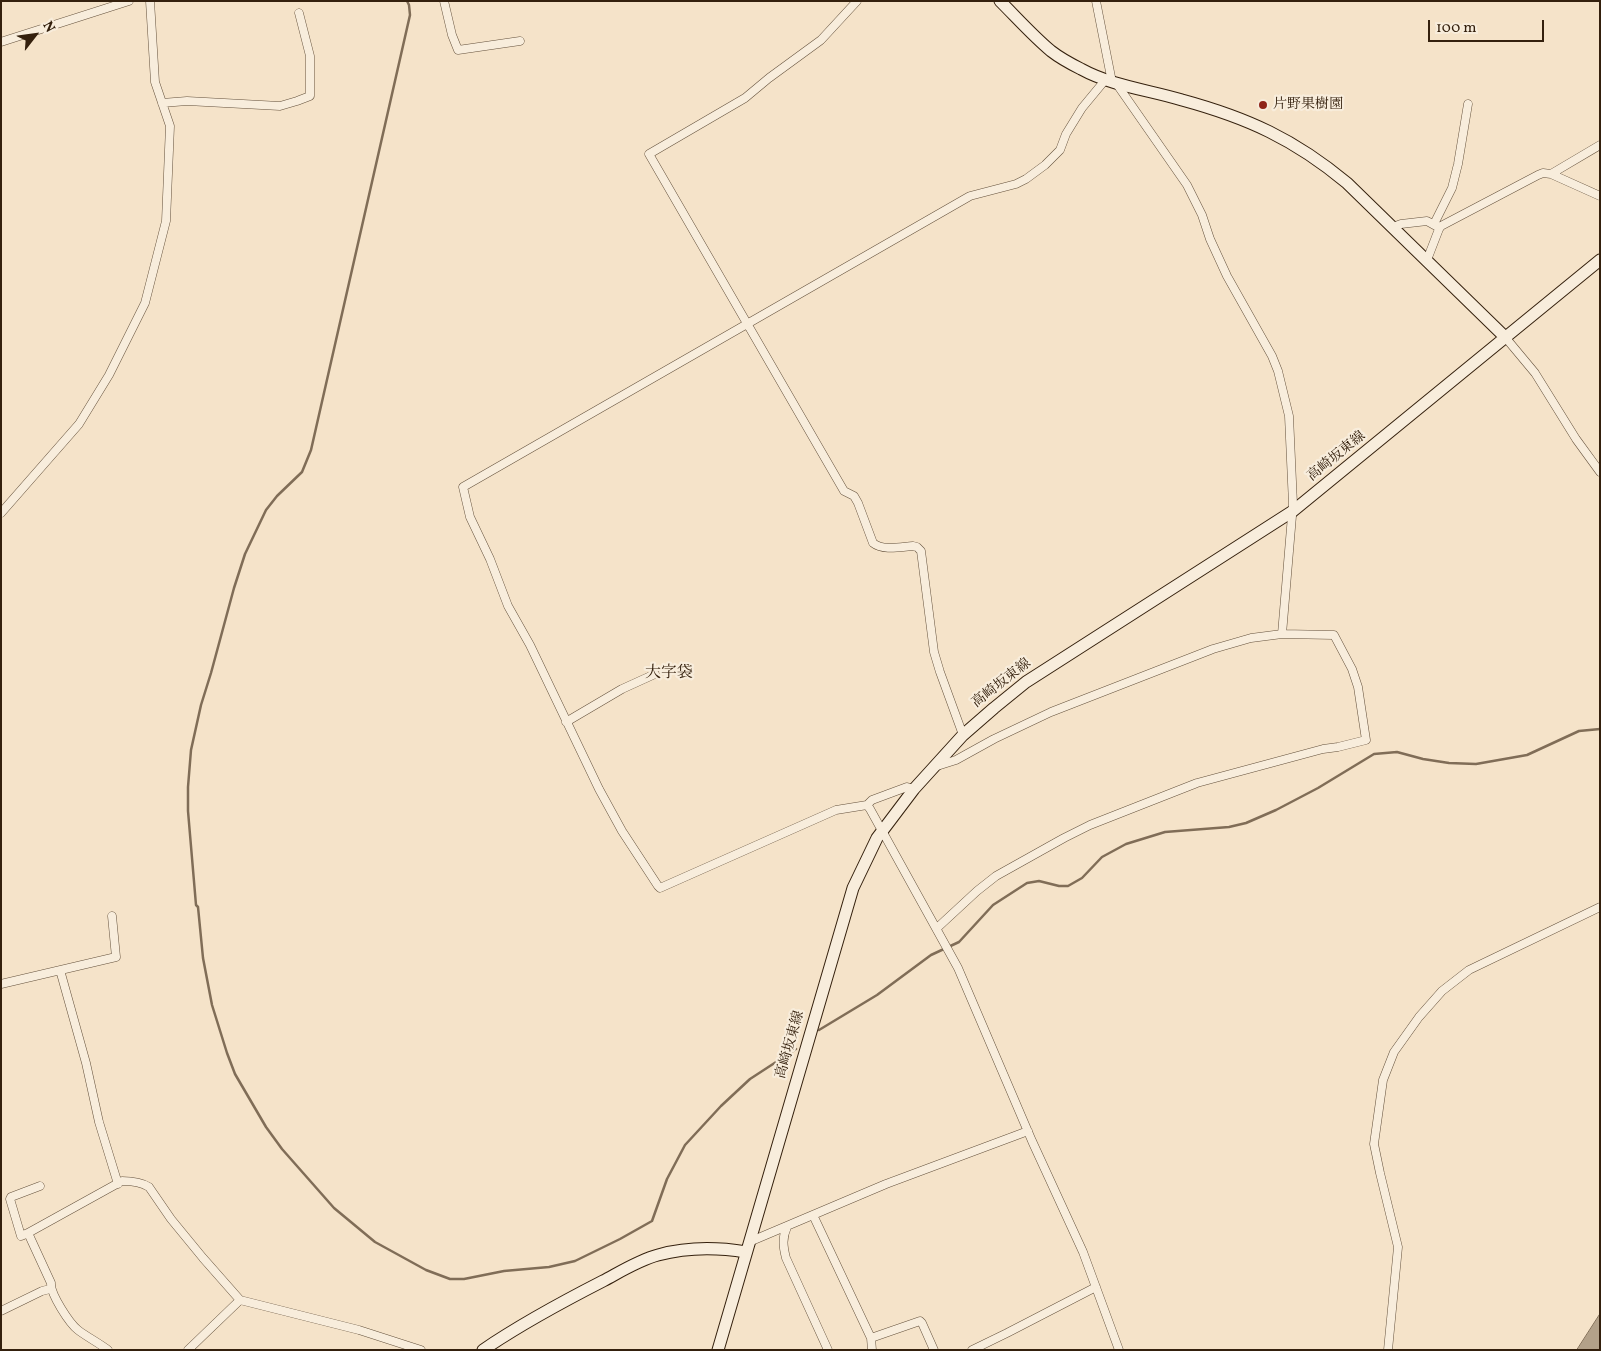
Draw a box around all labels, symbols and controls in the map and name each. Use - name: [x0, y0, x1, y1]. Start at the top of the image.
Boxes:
- north arrow: [10, 10, 60, 60]
- scale bar: [1431, 10, 1547, 42]
- text: N: [38, 18, 59, 36]
- text: 100 m: [1436, 18, 1476, 39]
- place label: 片野果樹園: [1273, 97, 1343, 113]
- marker: 片野果樹園: [1257, 99, 1269, 111]
- street label: 高崎坂東線: [1305, 428, 1369, 486]
- street label: 高崎坂東線: [969, 656, 1035, 712]
- district label: 大字袋: [645, 664, 693, 684]
- street label: 高崎坂東線: [773, 1009, 809, 1081]

